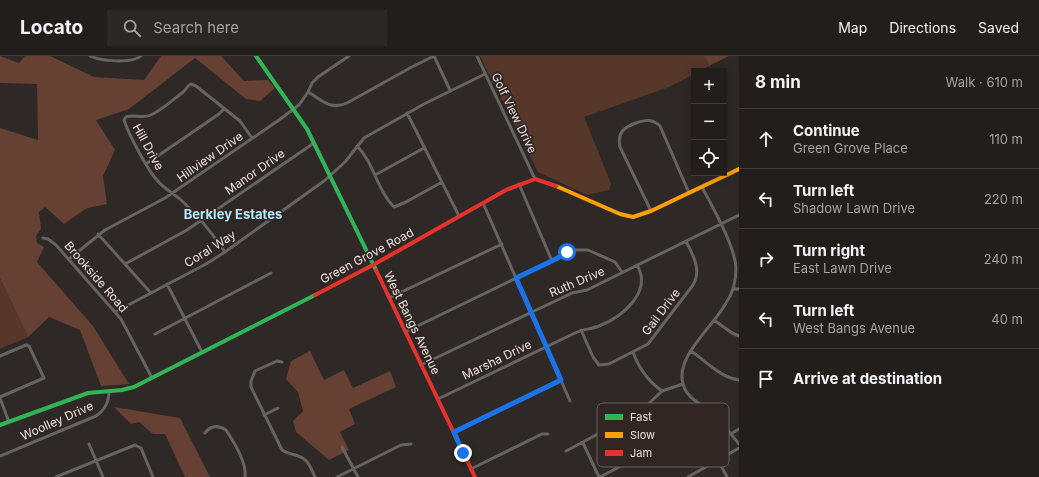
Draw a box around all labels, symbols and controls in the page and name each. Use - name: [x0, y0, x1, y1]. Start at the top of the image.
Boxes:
- search box: [107, 10, 387, 46]
- text: Locato: [20, 16, 83, 39]
- icon: search: [121, 17, 143, 39]
- text: Search here: [153, 18, 239, 37]
- text: Map: [838, 19, 867, 36]
- text: Directions: [889, 19, 956, 36]
- text: Saved: [978, 19, 1019, 36]
- map controls: [691, 68, 727, 176]
- button: +: [691, 68, 727, 104]
- street label: Golf View Drive: [488, 70, 540, 156]
- text: 8 min: [755, 72, 801, 92]
- text: Walk · 610 m: [946, 74, 1023, 90]
- button: −: [691, 104, 727, 140]
- street label: Hill Drive: [130, 121, 167, 173]
- text: Continue: [793, 121, 860, 140]
- street label: Hillview Drive: [174, 128, 246, 185]
- icon: ahead: [755, 128, 777, 150]
- text: 110 m: [989, 131, 1023, 147]
- button: locate: [691, 140, 727, 176]
- text: Green Grove Place: [793, 140, 908, 156]
- street label: Manor Drive: [222, 146, 287, 198]
- text: Turn left: [793, 181, 854, 200]
- icon: left: [755, 188, 777, 210]
- text: 220 m: [984, 191, 1023, 207]
- text: Shadow Lawn Drive: [793, 200, 915, 216]
- district label: Berkley Estates: [184, 206, 282, 222]
- street label: Green Grove Road: [317, 225, 416, 287]
- street label: Coral Way: [181, 227, 239, 270]
- street label: Brookside Road: [62, 238, 131, 315]
- text: Turn right: [793, 241, 865, 260]
- route start: [558, 243, 576, 261]
- icon: right: [755, 248, 777, 270]
- text: 240 m: [984, 251, 1023, 267]
- text: East Lawn Drive: [793, 260, 892, 276]
- street label: Ruth Drive: [547, 263, 607, 300]
- street label: West Bangs Avenue: [381, 269, 444, 377]
- street label: Gail Drive: [638, 285, 683, 338]
- text: Turn left: [793, 301, 854, 320]
- icon: left: [755, 308, 777, 330]
- text: 40 m: [991, 311, 1023, 327]
- text: West Bangs Avenue: [793, 320, 915, 336]
- street label: Marsha Drive: [460, 336, 534, 383]
- icon: arrive: [755, 368, 777, 390]
- text: Arrive at destination: [793, 369, 942, 388]
- street label: Woolley Drive: [18, 398, 96, 443]
- legend: [597, 403, 729, 467]
- text: Fast: [630, 410, 652, 424]
- text: Slow: [630, 428, 655, 442]
- route end: [454, 444, 472, 462]
- text: Jam: [630, 446, 652, 460]

